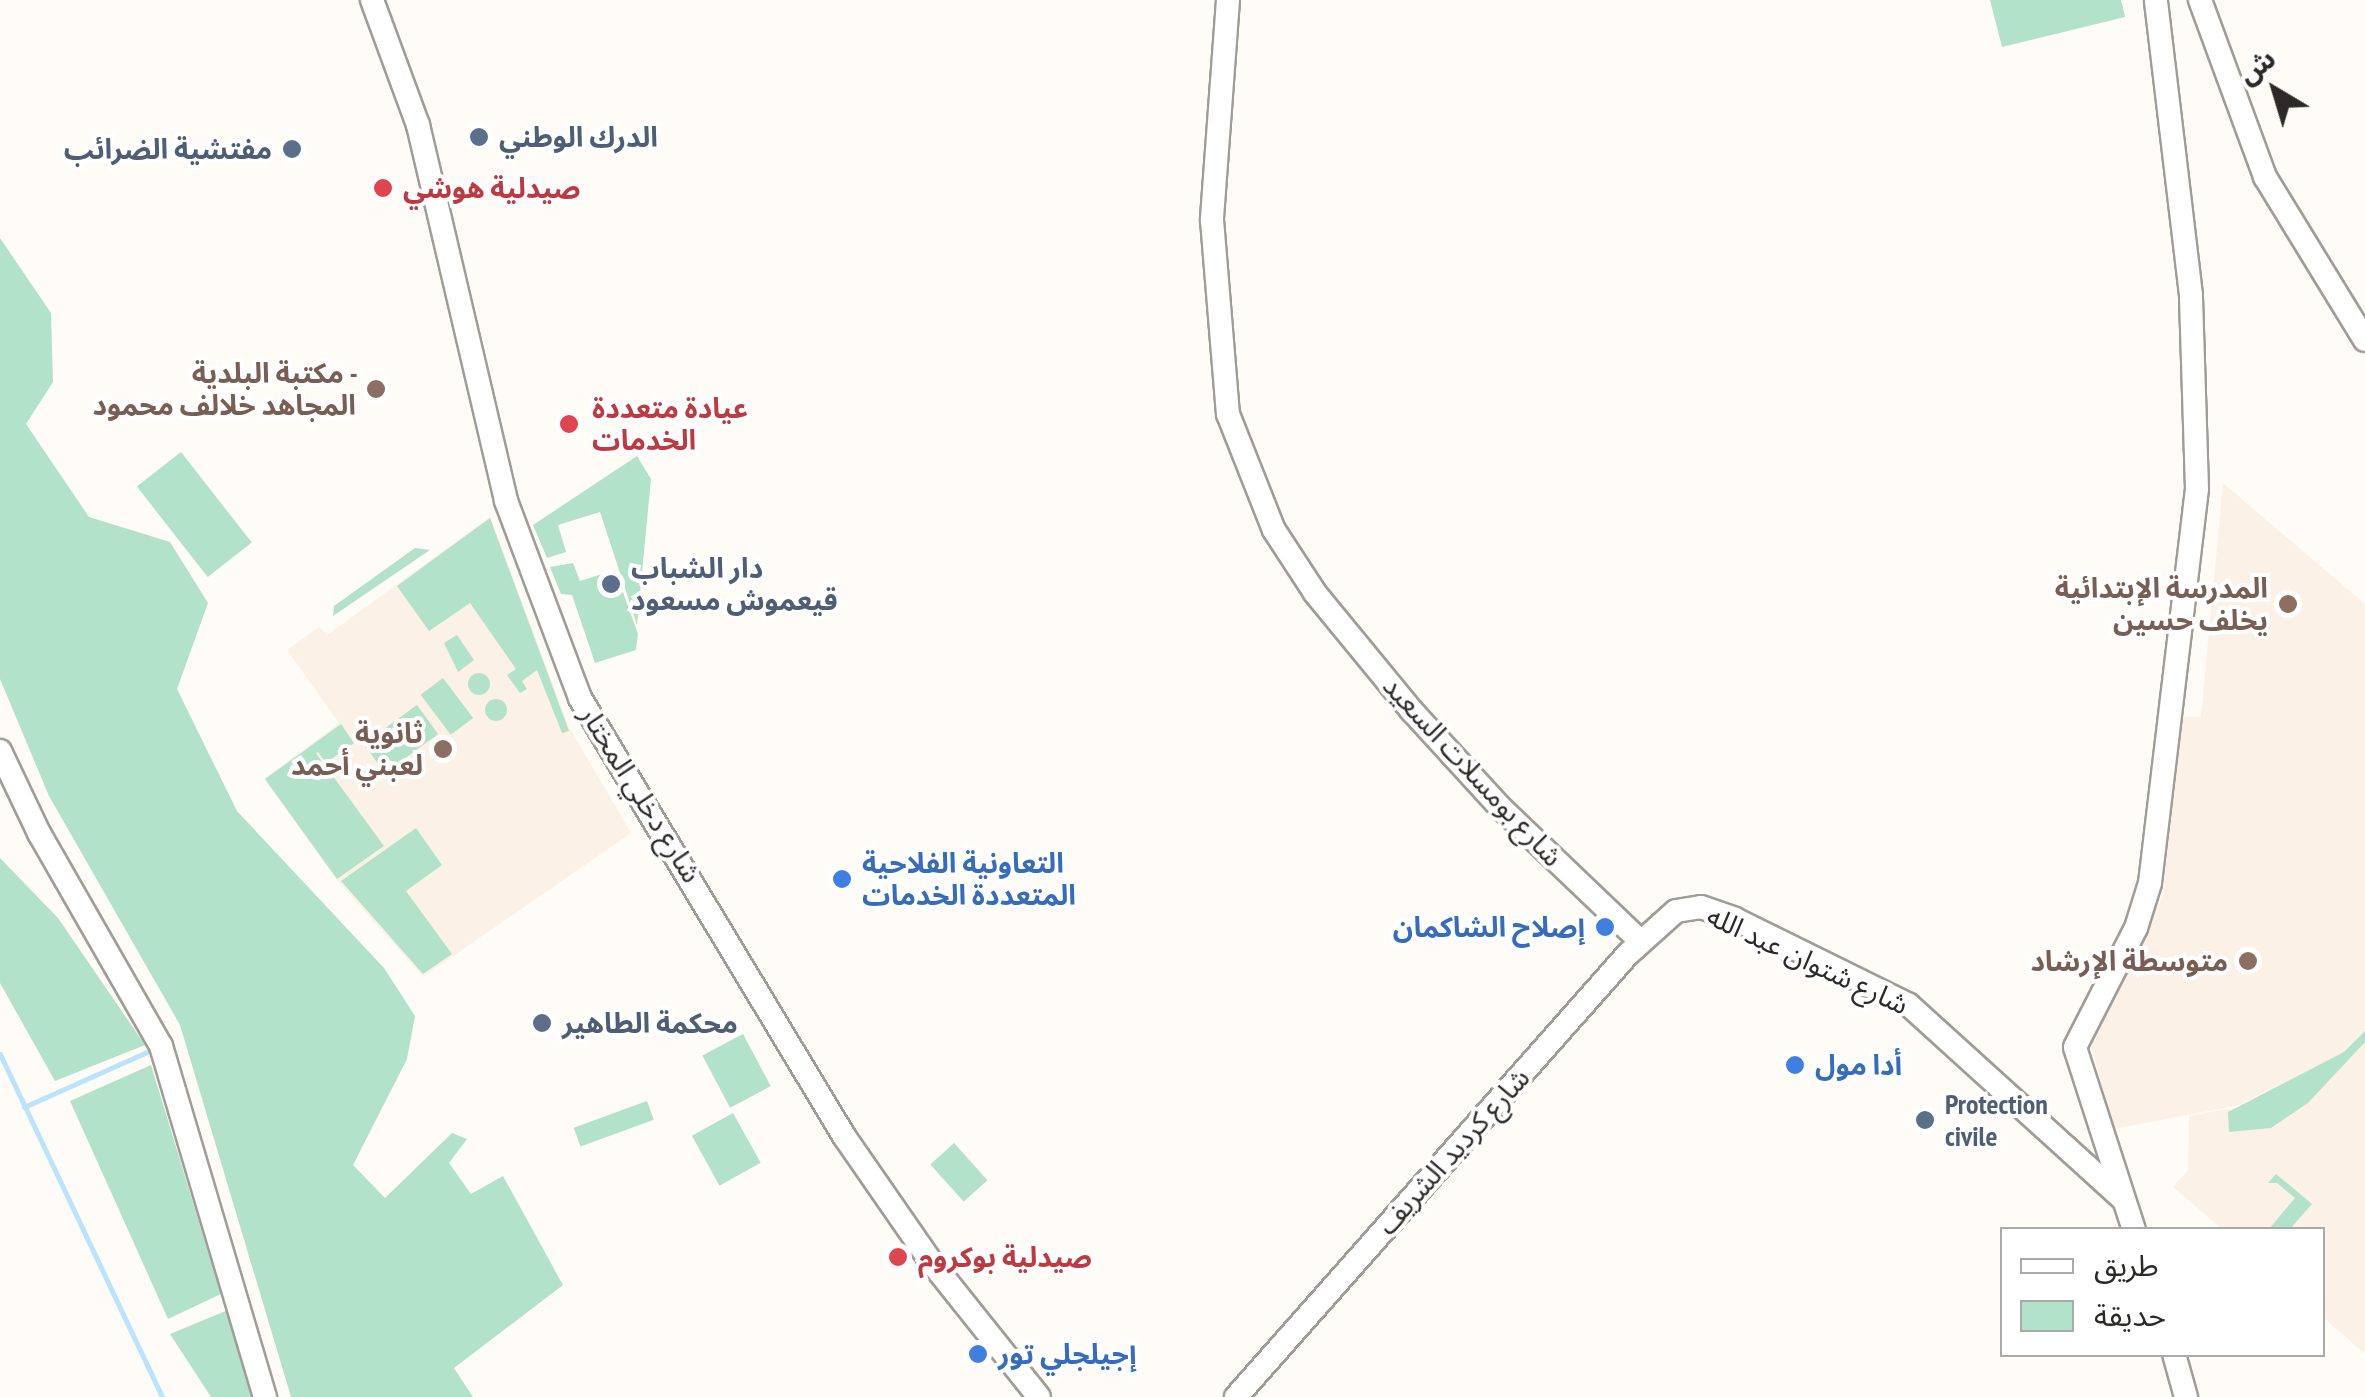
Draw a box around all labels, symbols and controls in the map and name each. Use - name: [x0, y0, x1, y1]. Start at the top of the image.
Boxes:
- north arrow: [2225, 40, 2325, 140]
- text: ش: [2230, 40, 2283, 92]
- place label: الدرك الوطني: [499, 120, 658, 154]
- marker: الدرك الوطني: [468, 126, 490, 148]
- place label: مفتشية الضرائب: [64, 132, 272, 166]
- marker: مفتشية الضرائب: [281, 138, 303, 160]
- place label: صيدلية هوشي: [403, 171, 580, 205]
- marker: صيدلية هوشي: [372, 177, 394, 199]
- place label: مكتبة البلدية - المجاهد خلالف محمود: [92, 356, 356, 422]
- marker: مكتبة البلدية - المجاهد خلالف محمود: [365, 378, 387, 400]
- place label: عيادة متعددة الخدمات: [592, 391, 748, 457]
- marker: عيادة متعددة الخدمات: [556, 411, 582, 437]
- place label: دار الشباب قيعموش مسعود: [631, 551, 838, 617]
- place label: المدرسة الإبتدائية يخلف حسين: [2055, 571, 2268, 637]
- marker: دار الشباب قيعموش مسعود: [600, 573, 622, 595]
- marker: المدرسة الإبتدائية يخلف حسين: [2277, 593, 2299, 615]
- street label: شارع بومسلات السعيد: [1376, 669, 1570, 873]
- street label: شارع دخلي المختار: [573, 699, 709, 889]
- place label: ثانوية لعبني أحمد: [291, 716, 423, 782]
- marker: ثانوية لعبني أحمد: [432, 738, 454, 760]
- place label: التعاونية الفلاحية المتعددة الخدمات: [862, 846, 1076, 912]
- marker: التعاونية الفلاحية المتعددة الخدمات: [831, 868, 853, 890]
- street label: شارع شتوان عبد الله: [1702, 899, 1914, 1021]
- place label: إصلاح الشاكمان: [1393, 910, 1585, 944]
- marker: إصلاح الشاكمان: [1594, 916, 1616, 938]
- place label: متوسطة الإرشاد: [2030, 944, 2228, 978]
- marker: متوسطة الإرشاد: [2237, 950, 2259, 972]
- place label: محكمة الطاهير: [562, 1006, 738, 1040]
- marker: محكمة الطاهير: [531, 1012, 553, 1034]
- place label: أدا مول: [1815, 1048, 1902, 1082]
- marker: أدا مول: [1784, 1054, 1806, 1076]
- street label: شارع كرديد الشريف: [1370, 1061, 1536, 1241]
- place label: Protection civile: [1945, 1087, 2048, 1153]
- marker: Protection civile: [1914, 1109, 1936, 1131]
- legend: [2000, 1227, 2325, 1357]
- place label: صيدلية بوكروم: [918, 1240, 1092, 1274]
- text: طريق: [2094, 1245, 2159, 1284]
- marker: صيدلية بوكروم: [887, 1246, 909, 1268]
- text: حديقة: [2094, 1295, 2166, 1334]
- place label: إجيلجلي تور: [998, 1337, 1137, 1371]
- marker: إجيلجلي تور: [967, 1343, 989, 1365]

